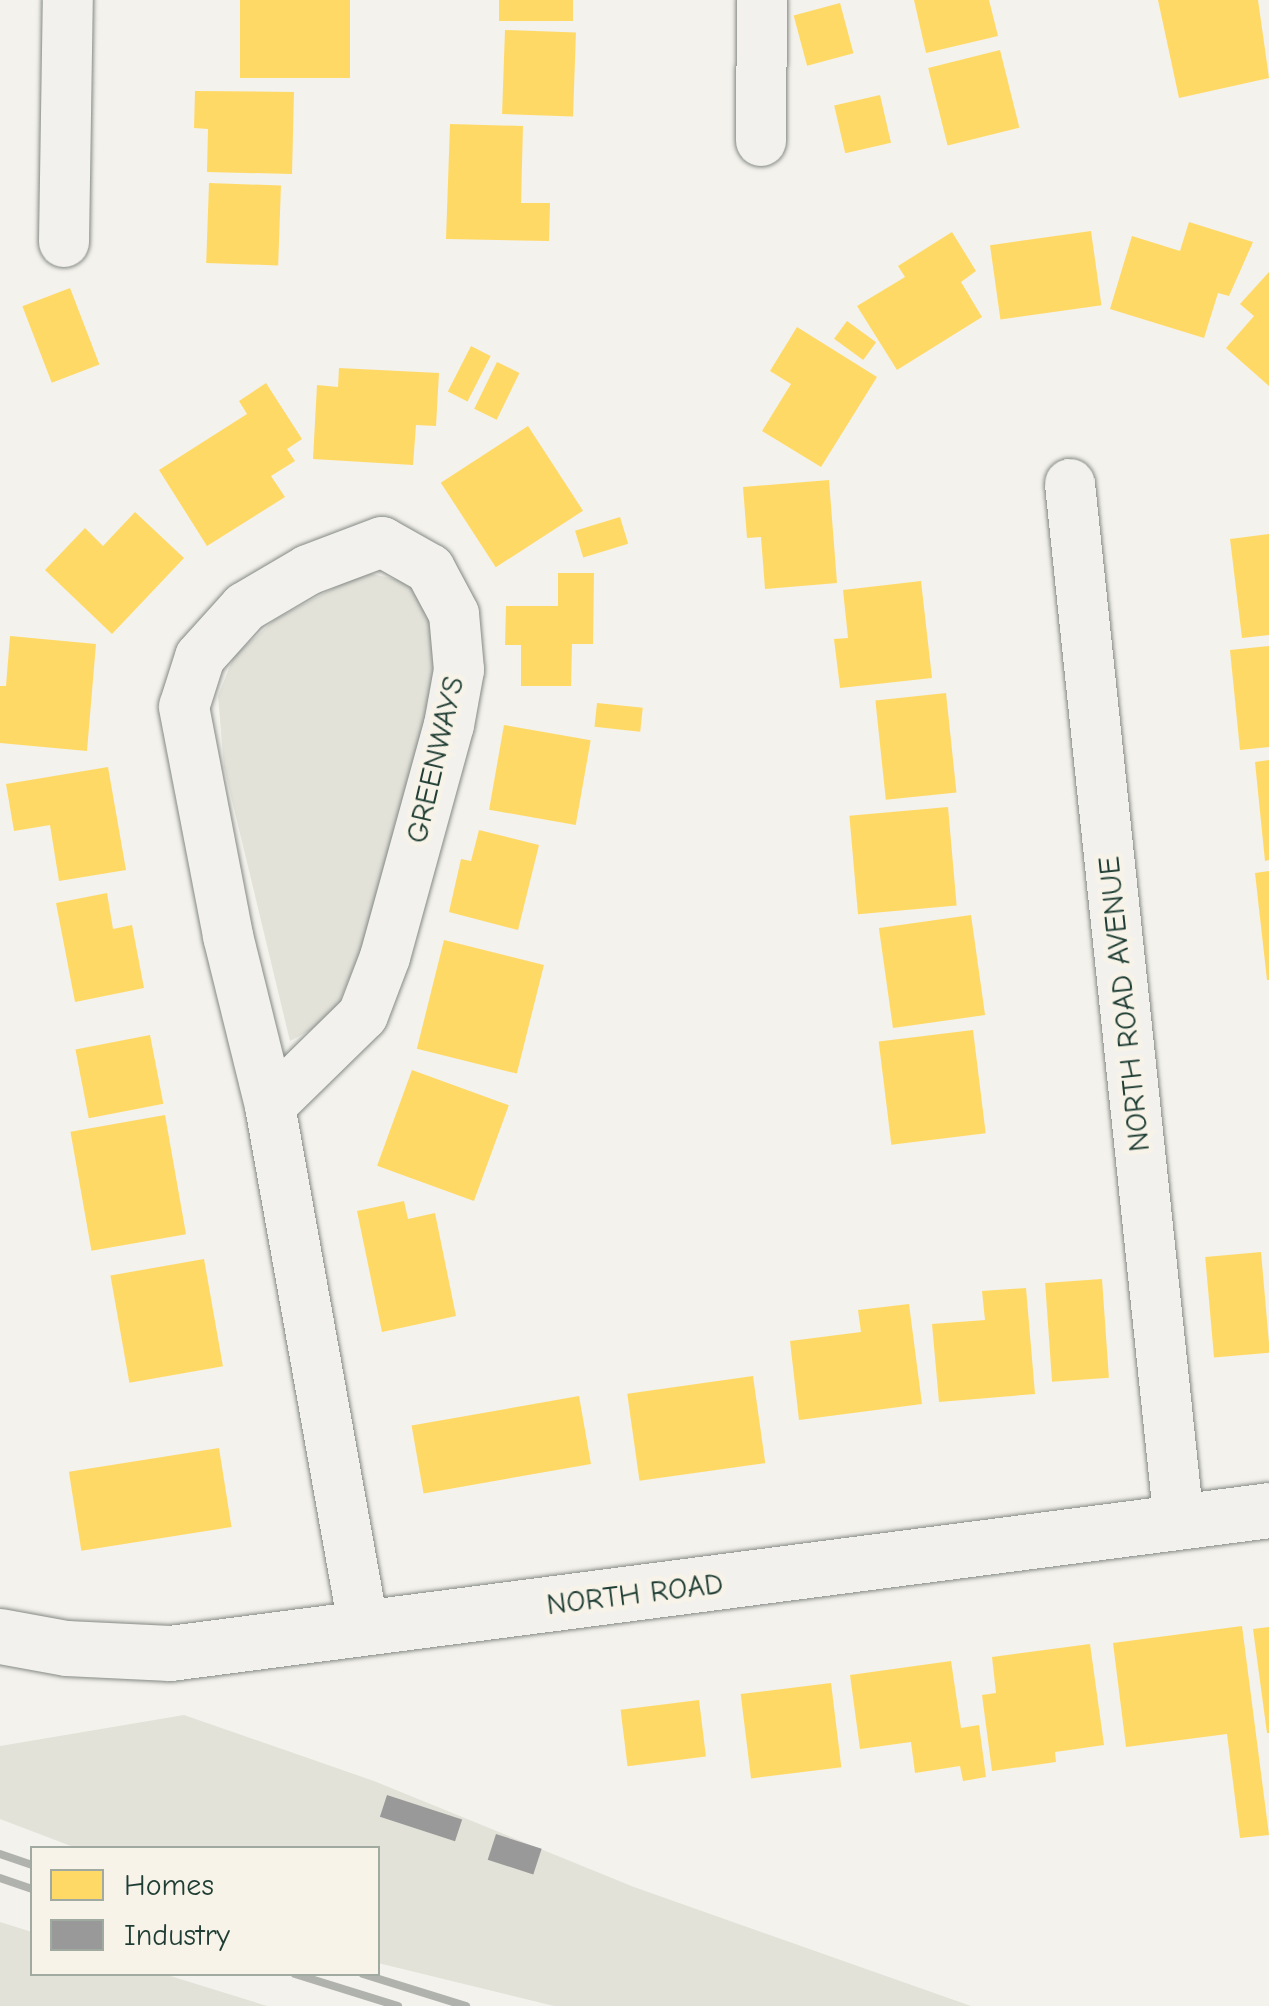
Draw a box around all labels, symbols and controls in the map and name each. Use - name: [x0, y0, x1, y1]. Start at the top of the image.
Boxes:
- street label: GREENWAYS: [399, 673, 473, 847]
- street label: NORTH ROAD AVENUE: [1092, 855, 1158, 1153]
- street label: NORTH ROAD: [545, 1566, 725, 1624]
- legend: [30, 1846, 380, 1976]
- text: Homes: [124, 1868, 214, 1903]
- text: Industry: [124, 1918, 230, 1953]

